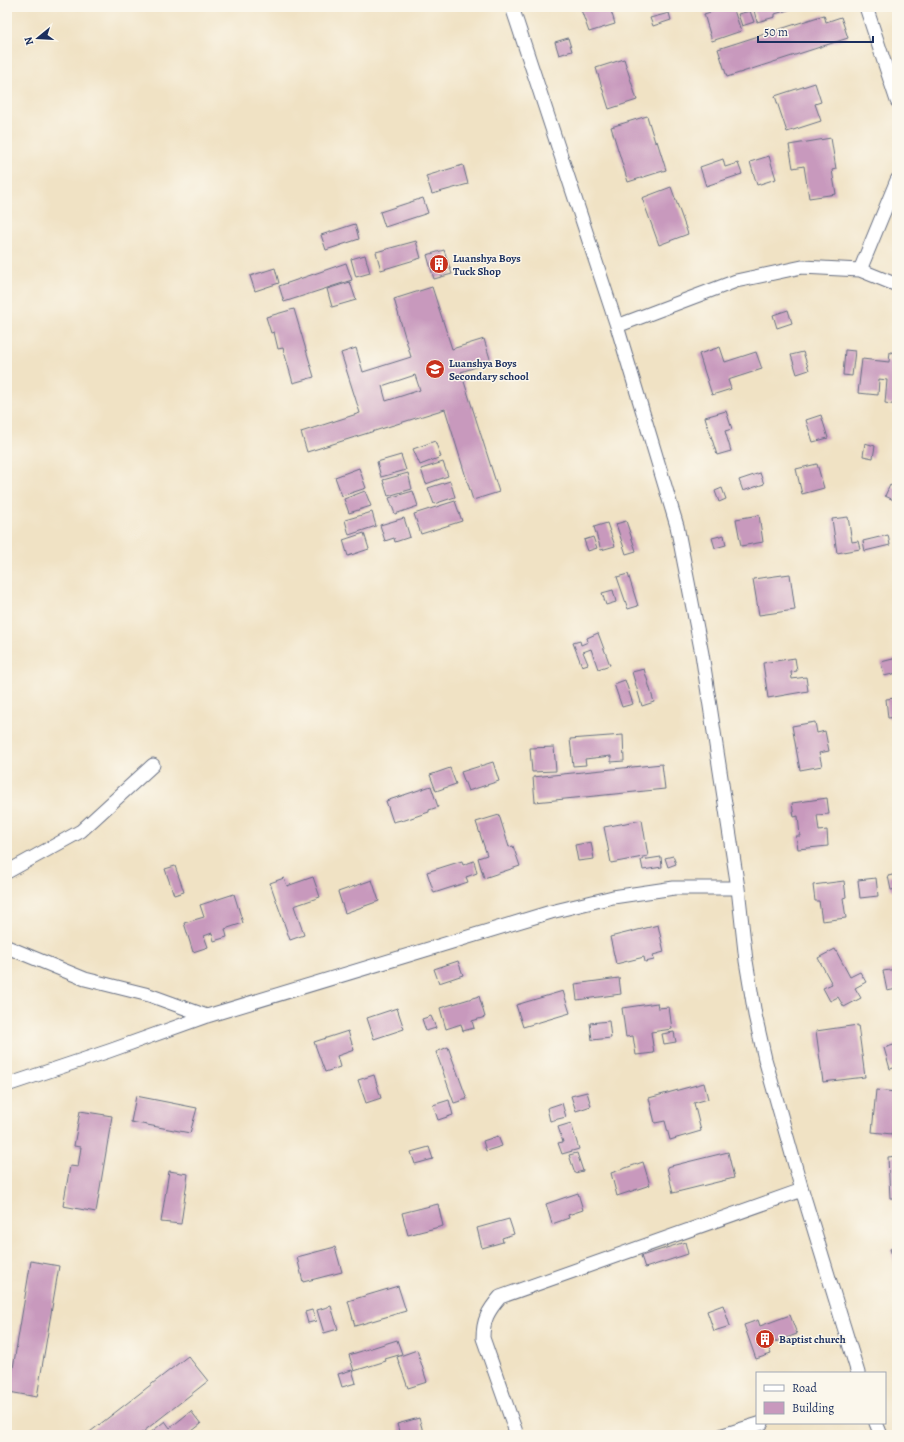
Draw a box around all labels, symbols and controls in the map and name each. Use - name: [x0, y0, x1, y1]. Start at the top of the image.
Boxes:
- north arrow: [18, 18, 58, 58]
- scale bar: [758, 18, 873, 44]
- text: 50 m: [764, 24, 788, 40]
- text: N: [21, 35, 37, 47]
- place label: Luanshya Boys Tuck Shop: [453, 251, 521, 279]
- building icon: Luanshya Boys Tuck Shop: [428, 253, 450, 275]
- place label: Luanshya Boys Secondary school: [449, 356, 529, 384]
- school or university icon: Luanshya Boys Secondary school: [424, 358, 446, 380]
- building icon: Baptist church: [754, 1328, 776, 1350]
- place label: Baptist church: [779, 1332, 846, 1347]
- legend: [756, 1372, 886, 1424]
- text: Road: [792, 1380, 818, 1396]
- text: Building: [792, 1400, 834, 1416]

